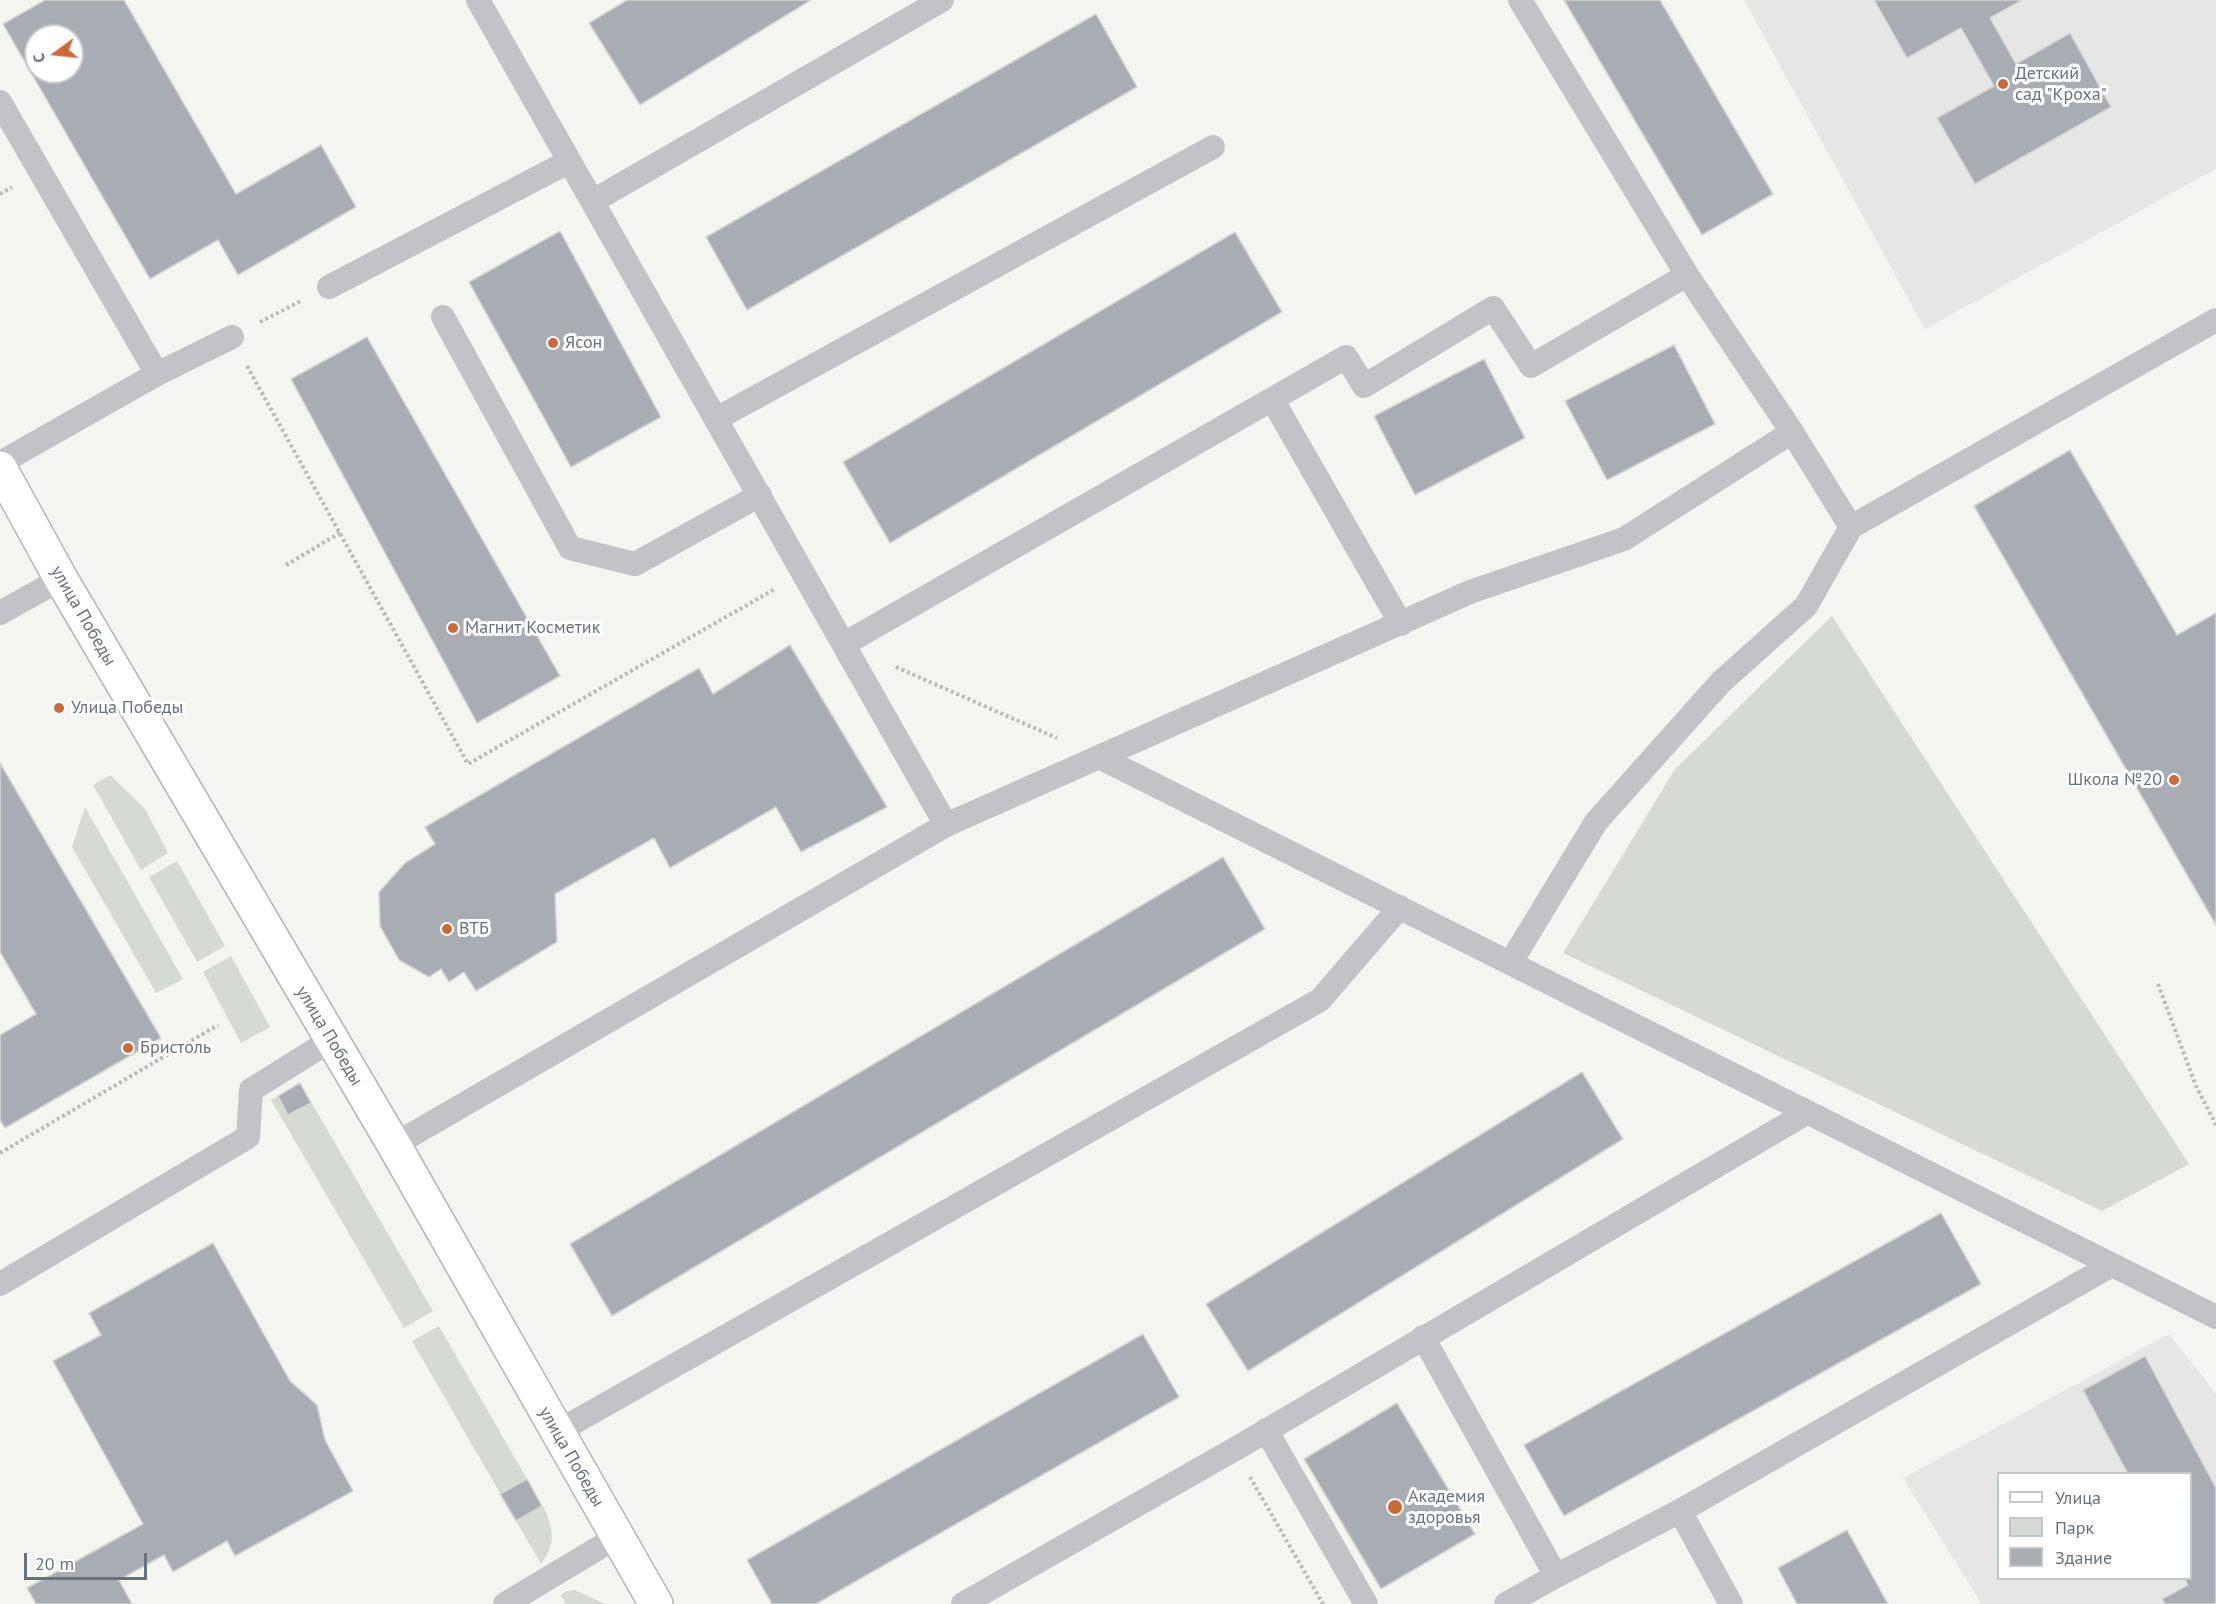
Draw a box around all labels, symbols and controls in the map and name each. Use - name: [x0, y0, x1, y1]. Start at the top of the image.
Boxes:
- north arrow: [24, 24, 84, 84]
- text: С: [28, 51, 49, 65]
- place label: Детский сад "Кроха": [2015, 63, 2107, 106]
- marker: Детский сад "Кроха": [1996, 77, 2010, 91]
- place label: Ясон: [565, 332, 602, 354]
- marker: Ясон: [546, 336, 560, 350]
- street label: улица Победы: [46, 562, 120, 670]
- place label: Магнит Косметик: [465, 617, 600, 639]
- marker: Магнит Косметик: [446, 621, 460, 635]
- place label: Улица Победы: [71, 697, 183, 719]
- marker: Улица Победы: [52, 701, 66, 715]
- place label: Школа №20: [2067, 769, 2162, 791]
- marker: Школа №20: [2167, 773, 2181, 787]
- place label: ВТБ: [459, 918, 489, 940]
- marker: ВТБ: [440, 922, 454, 936]
- street label: улица Победы: [291, 982, 367, 1090]
- place label: Бристоль: [140, 1037, 211, 1059]
- marker: Бристоль: [121, 1041, 135, 1055]
- street label: улица Победы: [534, 1403, 608, 1511]
- legend: [1997, 1472, 2192, 1580]
- place label: Академия здоровья: [1408, 1486, 1485, 1528]
- text: Улица: [2055, 1486, 2101, 1509]
- marker: Академия здоровья: [1386, 1498, 1404, 1516]
- text: Парк: [2055, 1516, 2094, 1539]
- scale bar: [27, 1541, 150, 1579]
- text: Здание: [2055, 1546, 2112, 1569]
- text: 20 m: [35, 1552, 74, 1575]

